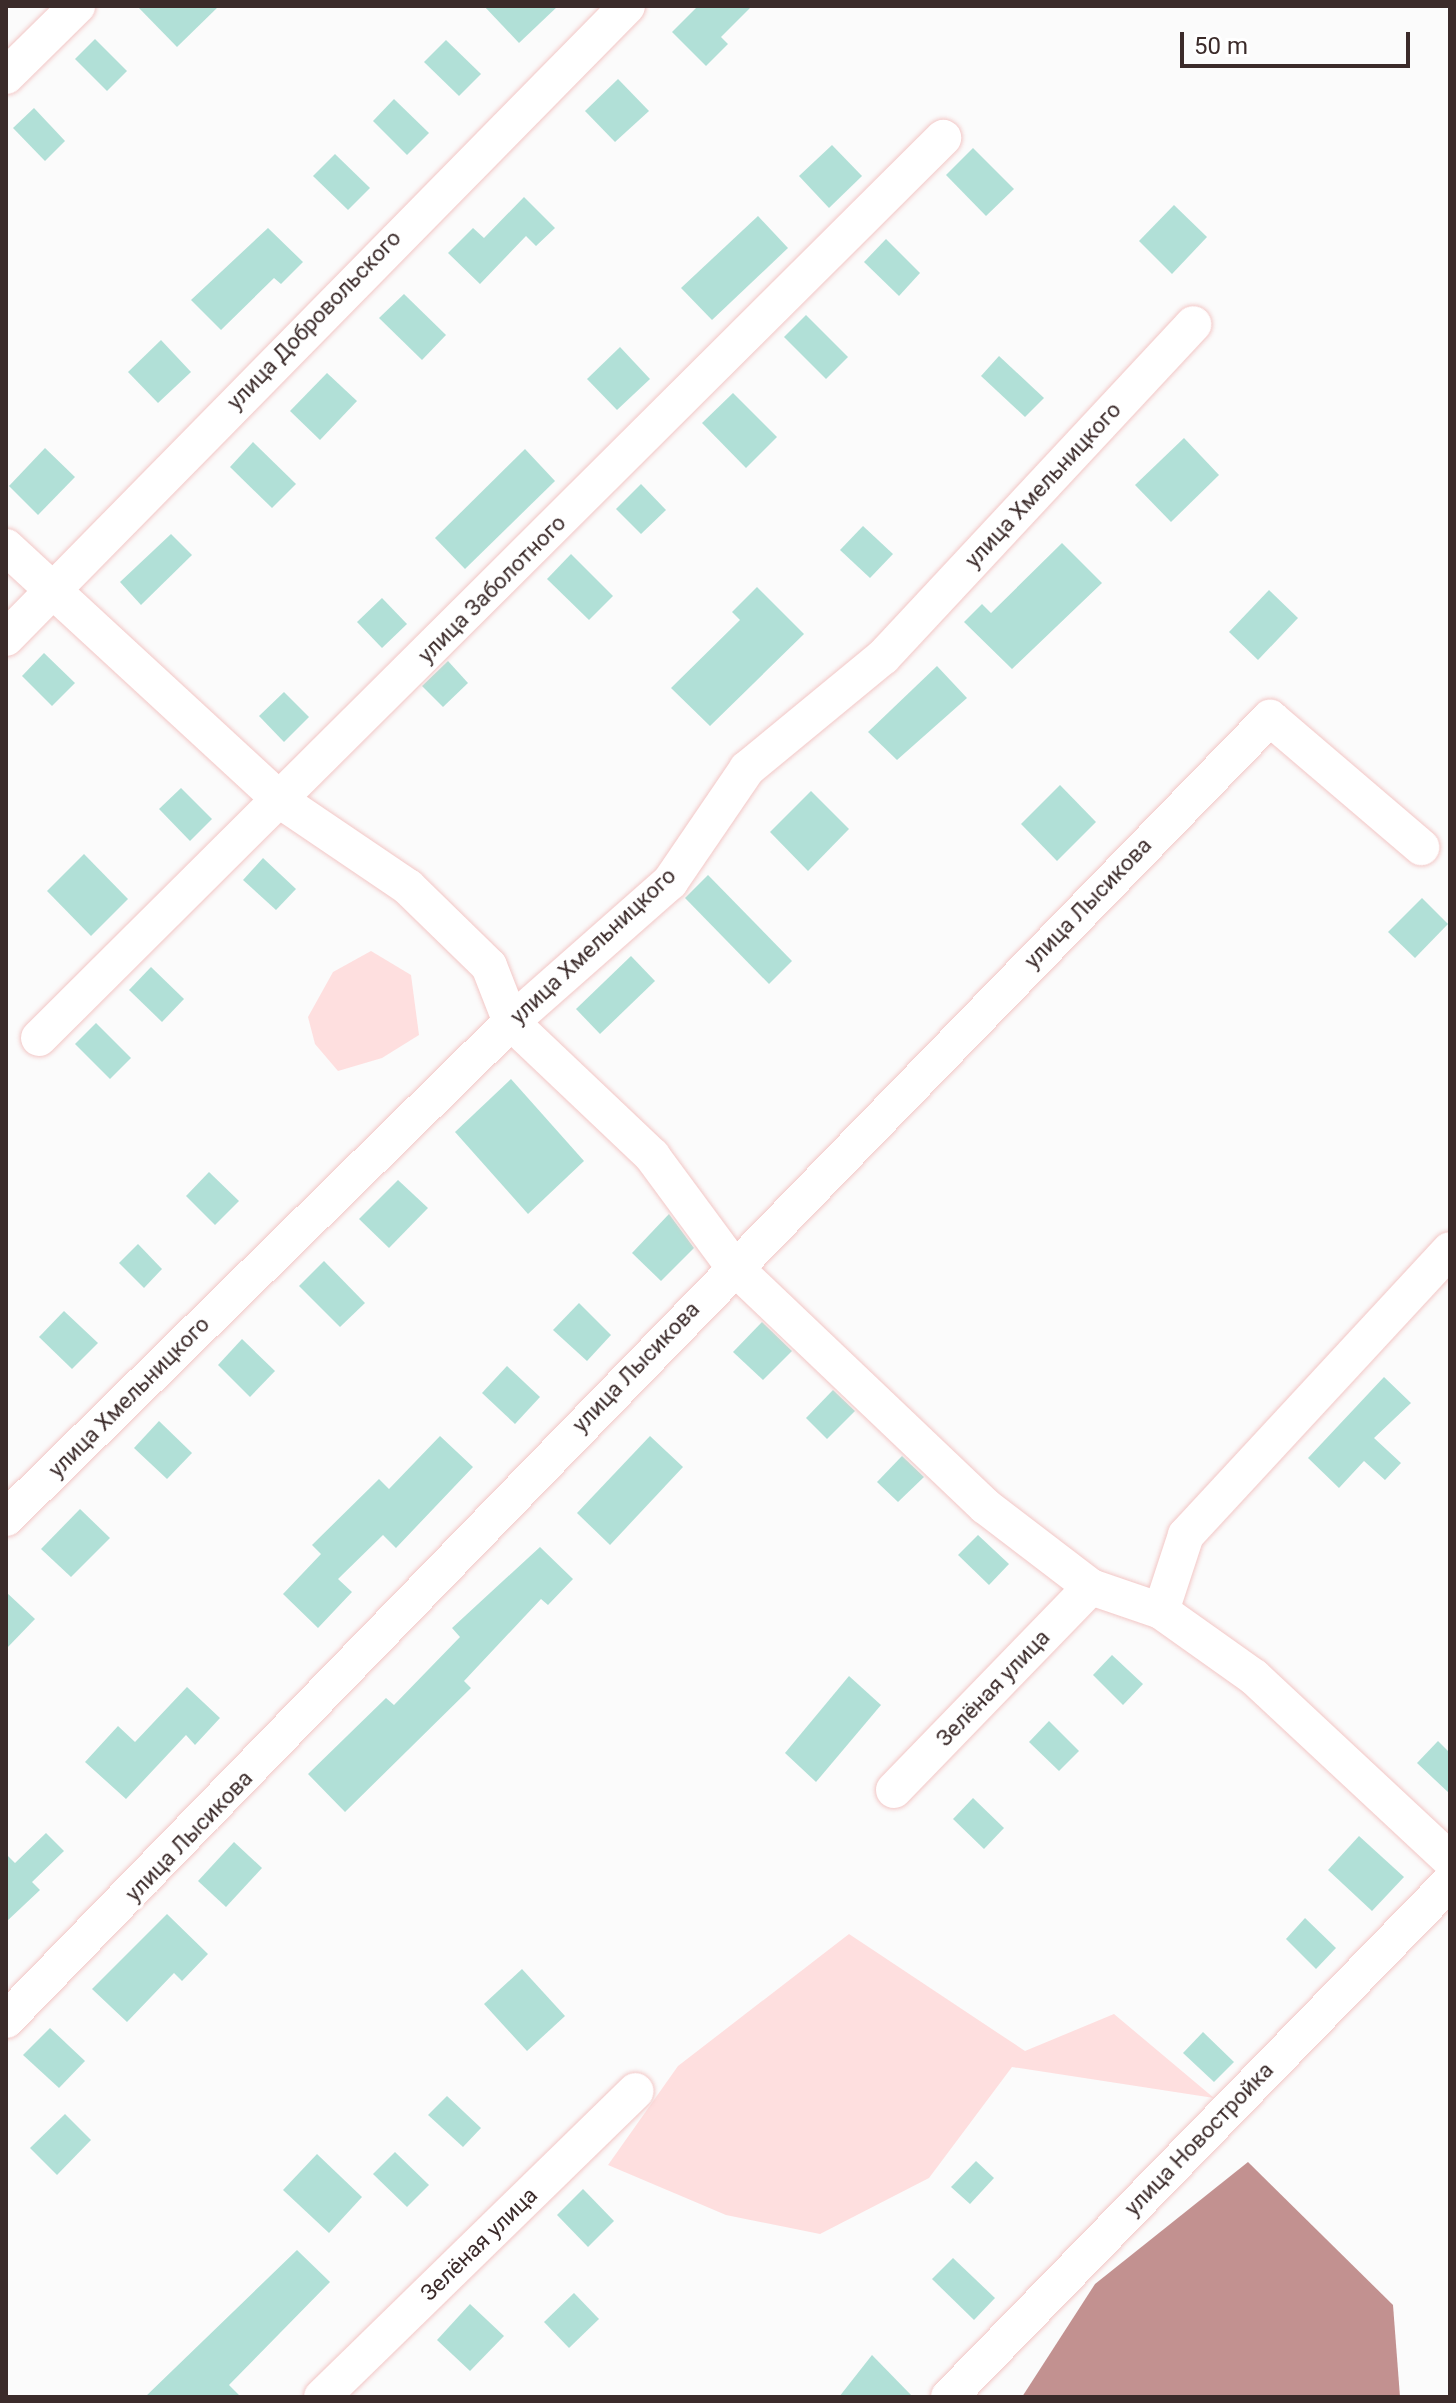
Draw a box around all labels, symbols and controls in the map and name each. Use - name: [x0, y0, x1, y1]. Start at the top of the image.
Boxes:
- scale bar: [1184, 16, 1414, 66]
- text: 50 m: [1194, 32, 1248, 60]
- street label: улица Добровольского: [222, 225, 406, 415]
- street label: улица Хмельницкого: [960, 397, 1126, 573]
- street label: улица Заболотного: [413, 510, 571, 668]
- street label: улица Лысикова: [1019, 832, 1157, 974]
- street label: улица Хмельницкого: [505, 863, 681, 1029]
- street label: улица Лысикова: [567, 1296, 705, 1438]
- street label: улица Хмельницкого: [43, 1311, 215, 1483]
- street label: Зелёная улица: [931, 1624, 1055, 1752]
- street label: улица Лысикова: [120, 1765, 258, 1907]
- street label: улица Новостройка: [1119, 2057, 1279, 2221]
- street label: Зелёная улица: [415, 2182, 543, 2306]

